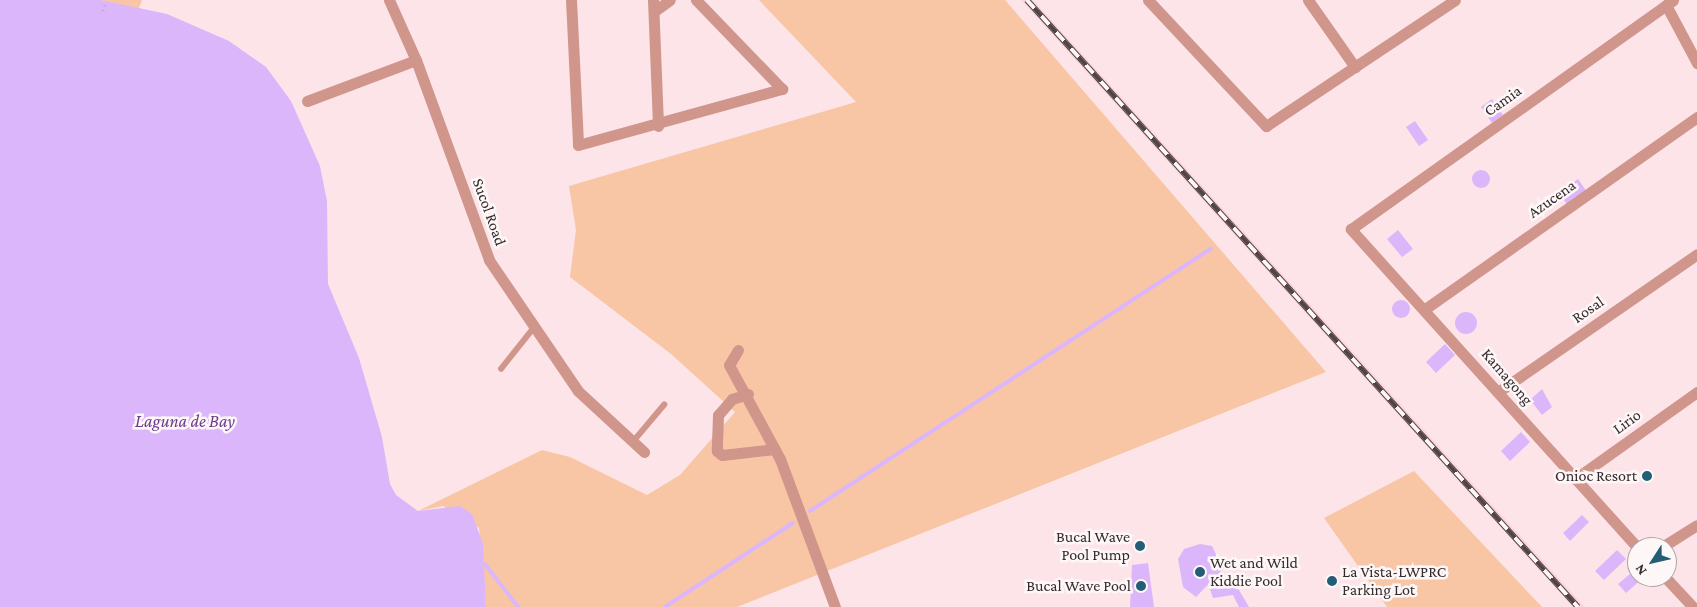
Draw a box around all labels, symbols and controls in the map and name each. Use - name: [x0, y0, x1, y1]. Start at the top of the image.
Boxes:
- street label: Camia: [1481, 81, 1525, 121]
- street label: Sucol Road: [468, 176, 510, 248]
- street label: Azucena: [1524, 176, 1580, 222]
- street label: Rosal: [1568, 292, 1608, 328]
- street label: Kamagong: [1477, 345, 1537, 409]
- street label: Lirio: [1609, 405, 1645, 439]
- water label: Laguna de Bay: [135, 410, 235, 432]
- place label: Onioc Resort: [1555, 466, 1637, 486]
- marker: Onioc Resort: [1641, 470, 1653, 482]
- place label: Bucal Wave Pool Pump: [1056, 527, 1130, 565]
- north arrow: [1627, 537, 1677, 587]
- marker: Bucal Wave Pool Pump: [1134, 540, 1146, 552]
- place label: Wet and Wild Kiddie Pool: [1210, 553, 1298, 591]
- place label: La Vista-LWPRC Parking Lot: [1342, 562, 1446, 600]
- text: N: [1631, 562, 1650, 579]
- marker: Wet and Wild Kiddie Pool: [1194, 566, 1206, 578]
- marker: La Vista-LWPRC Parking Lot: [1326, 575, 1338, 587]
- place label: Bucal Wave Pool: [1026, 576, 1131, 596]
- marker: Bucal Wave Pool: [1135, 580, 1147, 592]

